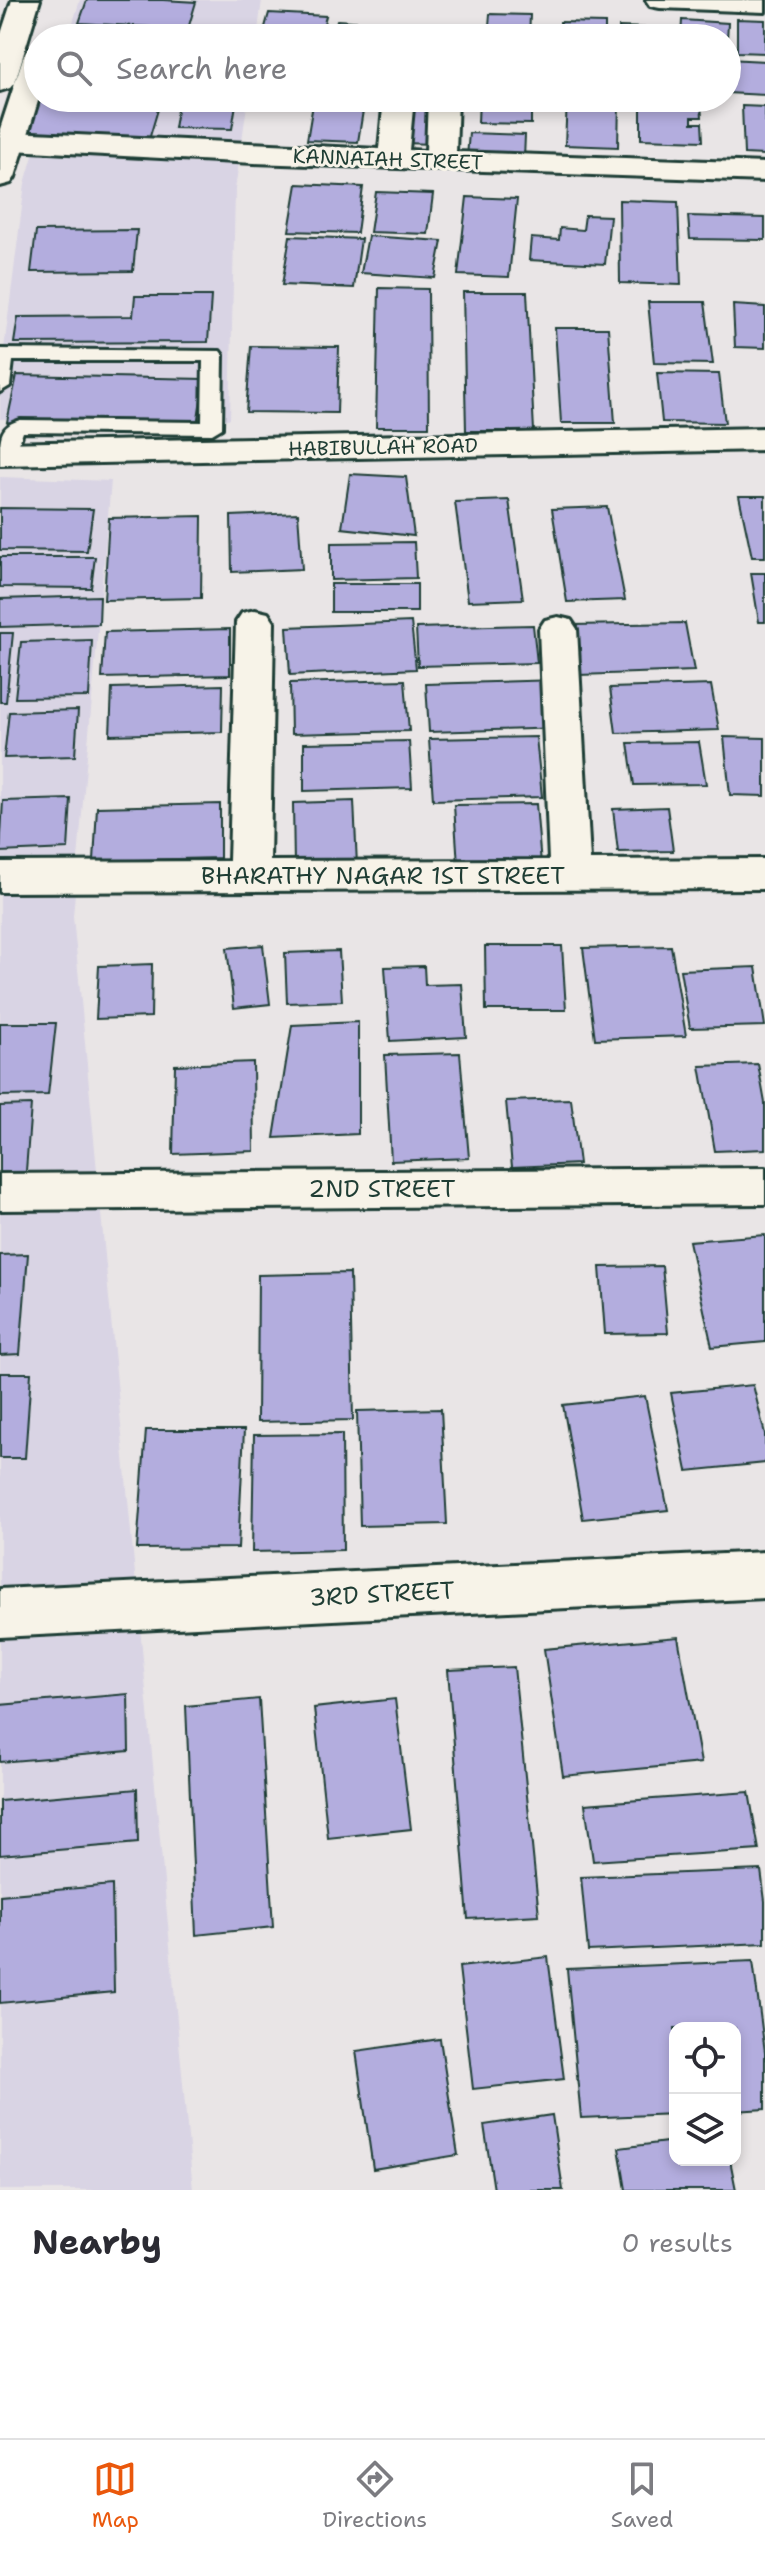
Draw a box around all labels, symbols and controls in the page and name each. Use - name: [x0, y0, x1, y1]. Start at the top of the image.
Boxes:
- search box: [24, 24, 741, 112]
- icon: search: [52, 46, 96, 90]
- text: Search here: [116, 48, 287, 89]
- street label: KANNAIAH STREET: [292, 143, 484, 175]
- street label: HABIBULLAH ROAD: [288, 432, 478, 462]
- street label: BHARATHY NAGAR 1ST STREET: [201, 860, 565, 892]
- street label: 2ND STREET: [308, 1173, 456, 1205]
- street label: 3RD STREET: [308, 1574, 456, 1614]
- map controls: [669, 2022, 741, 2166]
- button: locate: [669, 2022, 741, 2094]
- button: layers: [669, 2094, 741, 2166]
- text: Nearby: [32, 2219, 162, 2265]
- text: 0 results: [621, 2225, 733, 2260]
- tab: Map: [92, 2457, 139, 2534]
- tab: Directions: [322, 2457, 427, 2534]
- tab: Saved: [611, 2457, 673, 2534]

